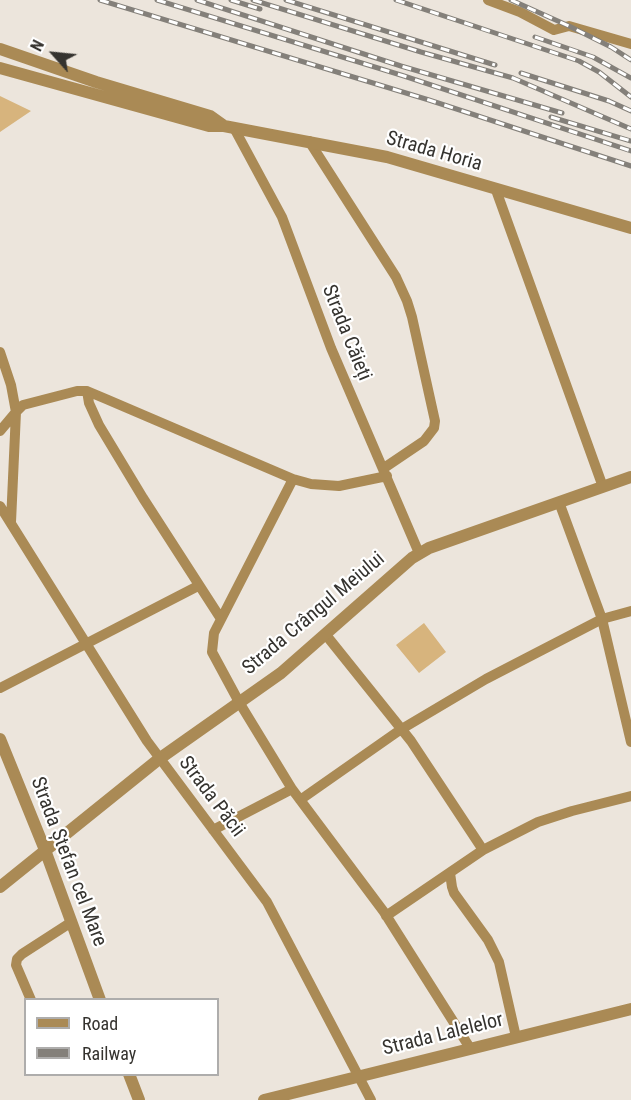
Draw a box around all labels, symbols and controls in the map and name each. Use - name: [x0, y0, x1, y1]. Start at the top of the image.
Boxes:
- north arrow: [24, 24, 84, 84]
- text: N: [27, 37, 48, 54]
- street label: Strada Horia: [383, 127, 485, 177]
- street label: Strada Căieți: [316, 282, 376, 384]
- street label: Strada Crângul Meiului: [238, 548, 390, 680]
- street label: Strada Păcii: [173, 752, 249, 842]
- street label: Strada Ștefan cel Mare: [25, 774, 111, 950]
- legend: [24, 998, 219, 1076]
- street label: Strada Lalelelor: [380, 1008, 506, 1062]
- text: Road: [82, 1013, 118, 1034]
- text: Railway: [82, 1043, 136, 1064]

